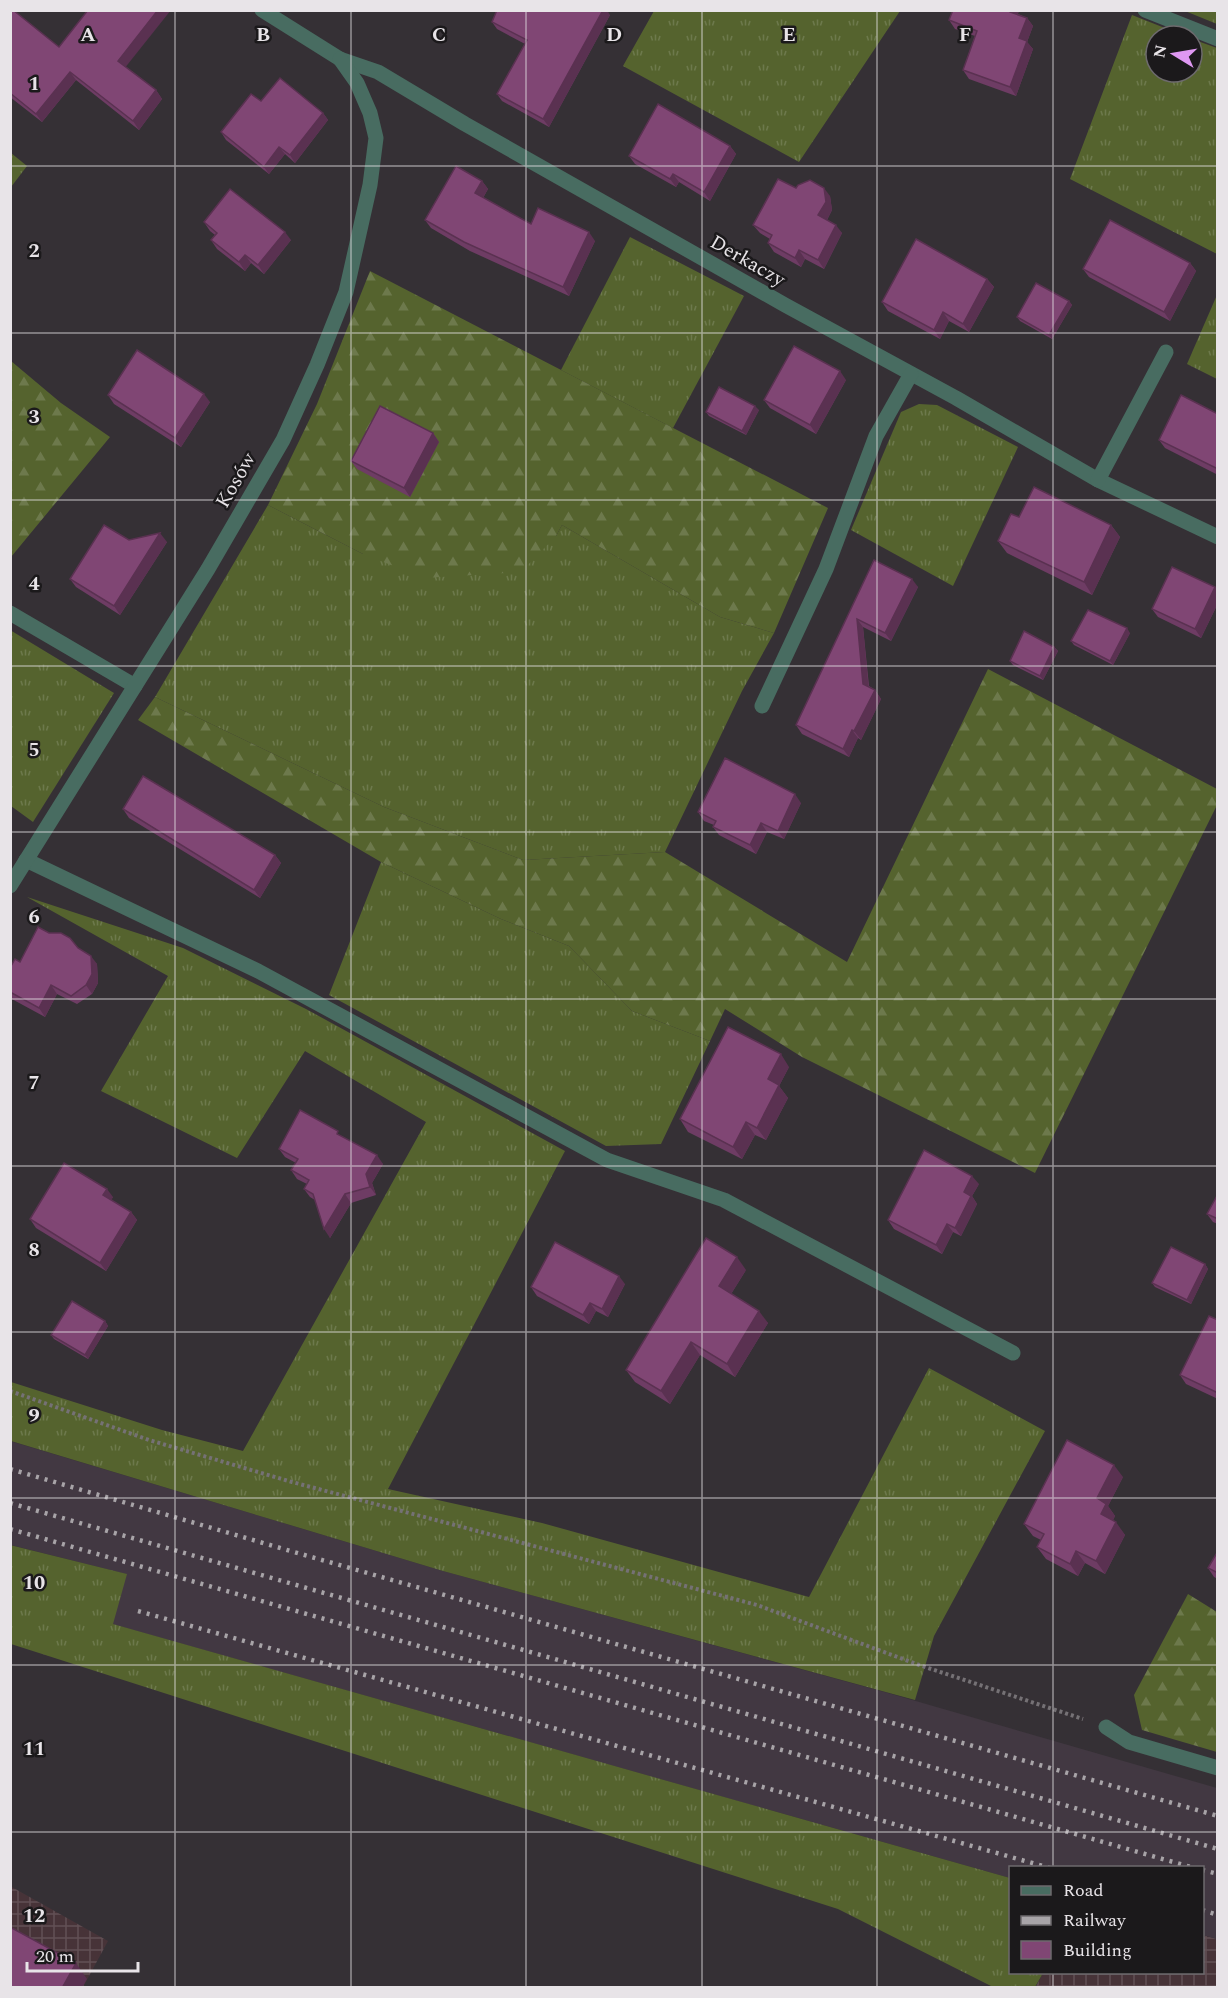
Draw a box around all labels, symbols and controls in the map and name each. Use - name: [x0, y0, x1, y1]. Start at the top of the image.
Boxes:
- text: A: [80, 20, 96, 50]
- text: B: [256, 20, 270, 50]
- text: C: [432, 20, 446, 50]
- text: D: [606, 20, 622, 50]
- text: E: [782, 20, 796, 50]
- text: F: [959, 20, 971, 50]
- north arrow: [1144, 24, 1204, 84]
- text: N: [1147, 43, 1173, 60]
- text: 1: [28, 69, 40, 99]
- street label: Derkaczy: [704, 227, 792, 295]
- text: 2: [28, 236, 40, 266]
- text: 3: [28, 402, 40, 432]
- street label: Kosów: [208, 447, 264, 514]
- text: 4: [28, 569, 40, 599]
- text: 5: [28, 735, 40, 765]
- text: 6: [28, 902, 40, 932]
- text: 7: [28, 1068, 40, 1098]
- text: 8: [28, 1235, 40, 1265]
- text: 9: [28, 1401, 40, 1431]
- text: 10: [23, 1568, 45, 1598]
- text: 11: [23, 1734, 45, 1764]
- legend: [1009, 1866, 1204, 1974]
- text: Road: [1063, 1877, 1104, 1904]
- text: 12: [23, 1901, 45, 1931]
- text: Railway: [1063, 1907, 1127, 1934]
- scale bar: [27, 1935, 138, 1973]
- text: Building: [1063, 1937, 1132, 1964]
- text: 20 m: [36, 1943, 74, 1970]

